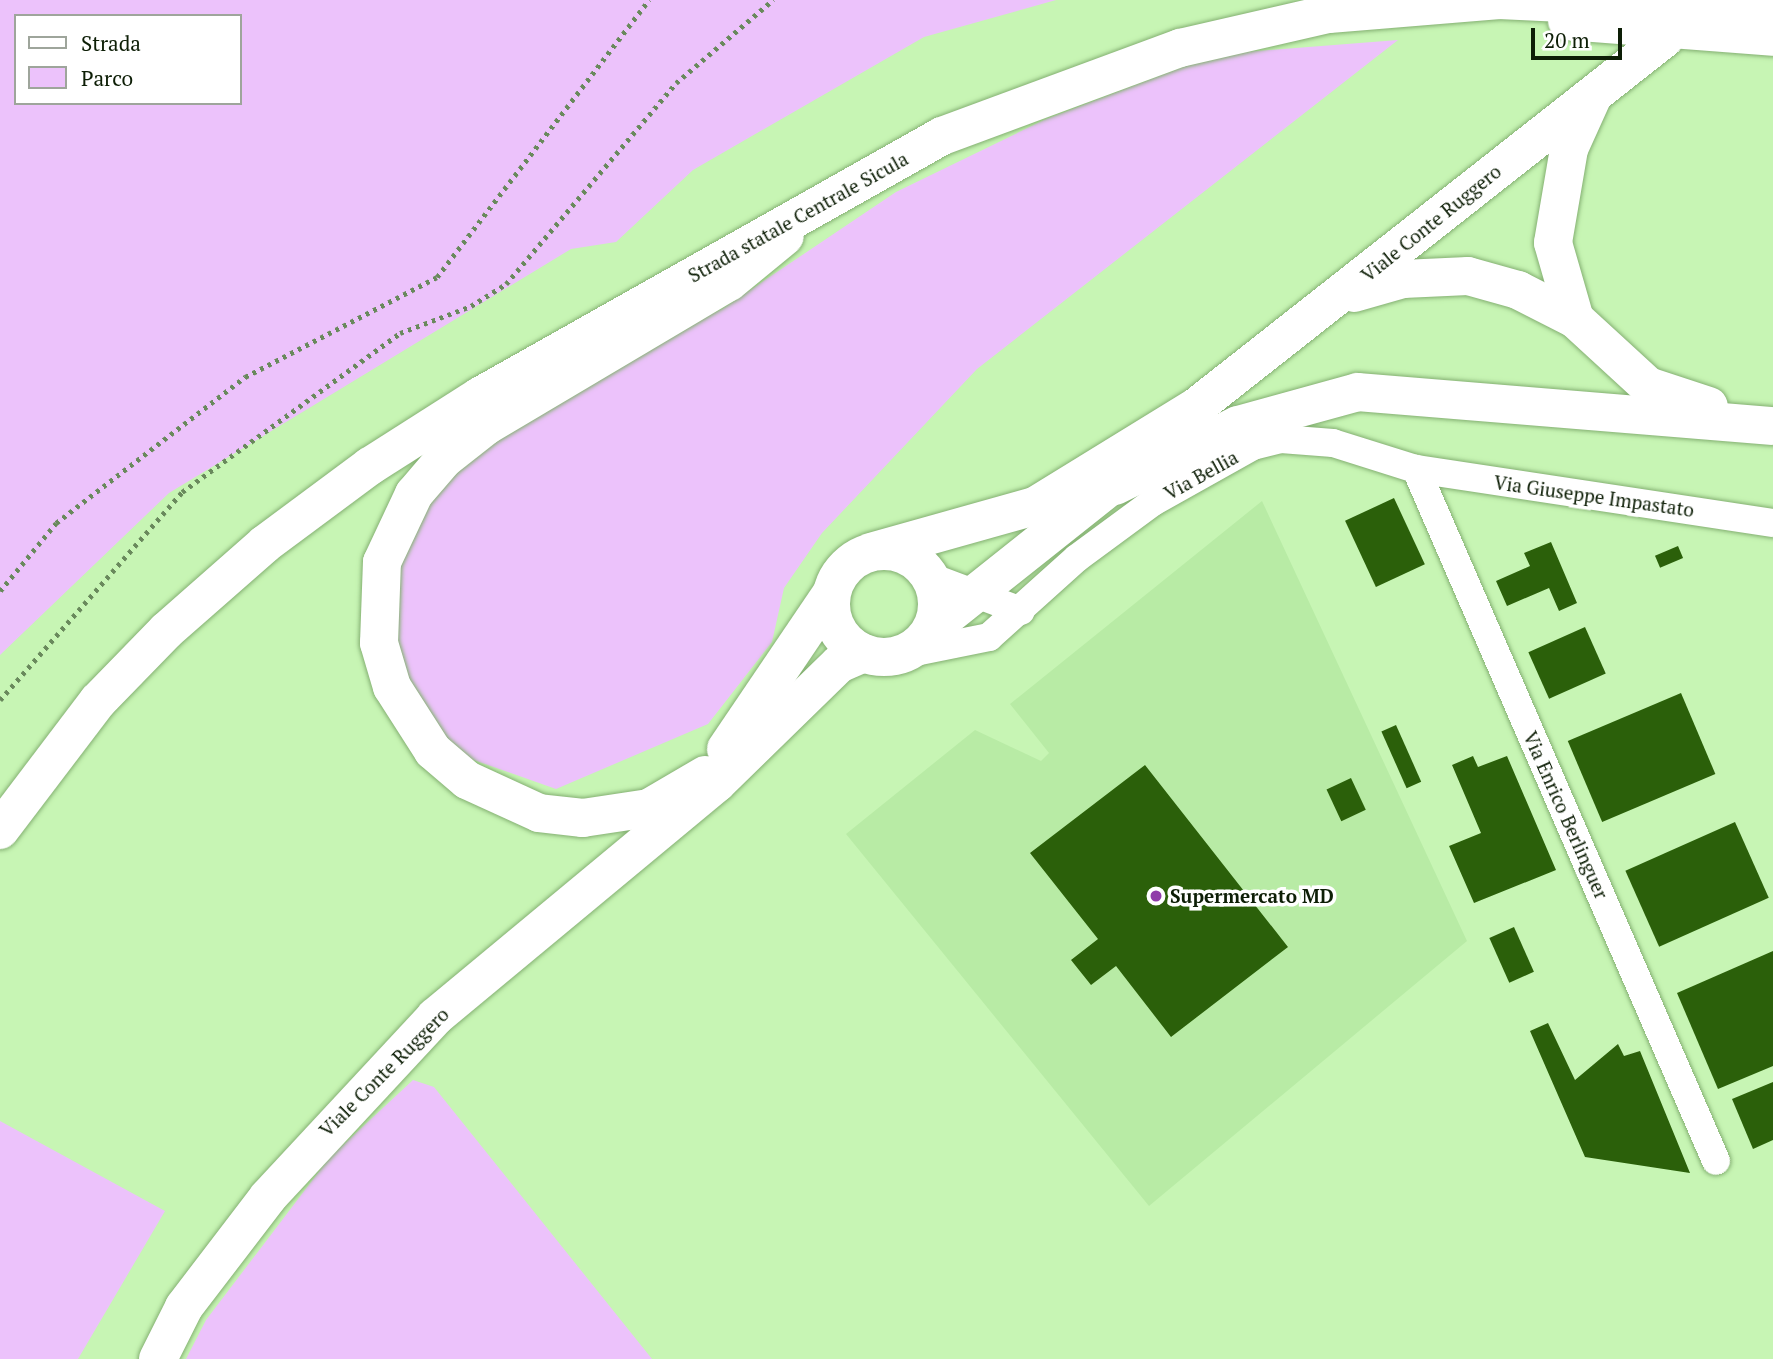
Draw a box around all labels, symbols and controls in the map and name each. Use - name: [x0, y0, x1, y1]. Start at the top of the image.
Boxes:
- legend: [14, 14, 242, 105]
- scale bar: [1535, 14, 1626, 58]
- text: 20 m: [1544, 26, 1590, 54]
- text: Strada: [81, 29, 141, 57]
- text: Parco: [81, 64, 133, 92]
- street label: Strada statale Centrale Sicula: [684, 147, 912, 287]
- street label: Viale Conte Ruggero: [1356, 160, 1506, 286]
- street label: Via Bellia: [1160, 445, 1242, 505]
- street label: Via Giuseppe Impastato: [1492, 471, 1696, 521]
- street label: Via Enrico Berlinguer: [1519, 728, 1613, 902]
- place label: Supermercato MD: [1170, 885, 1334, 907]
- marker: Supermercato MD: [1148, 888, 1164, 904]
- street label: Viale Conte Ruggero: [315, 1003, 453, 1141]

